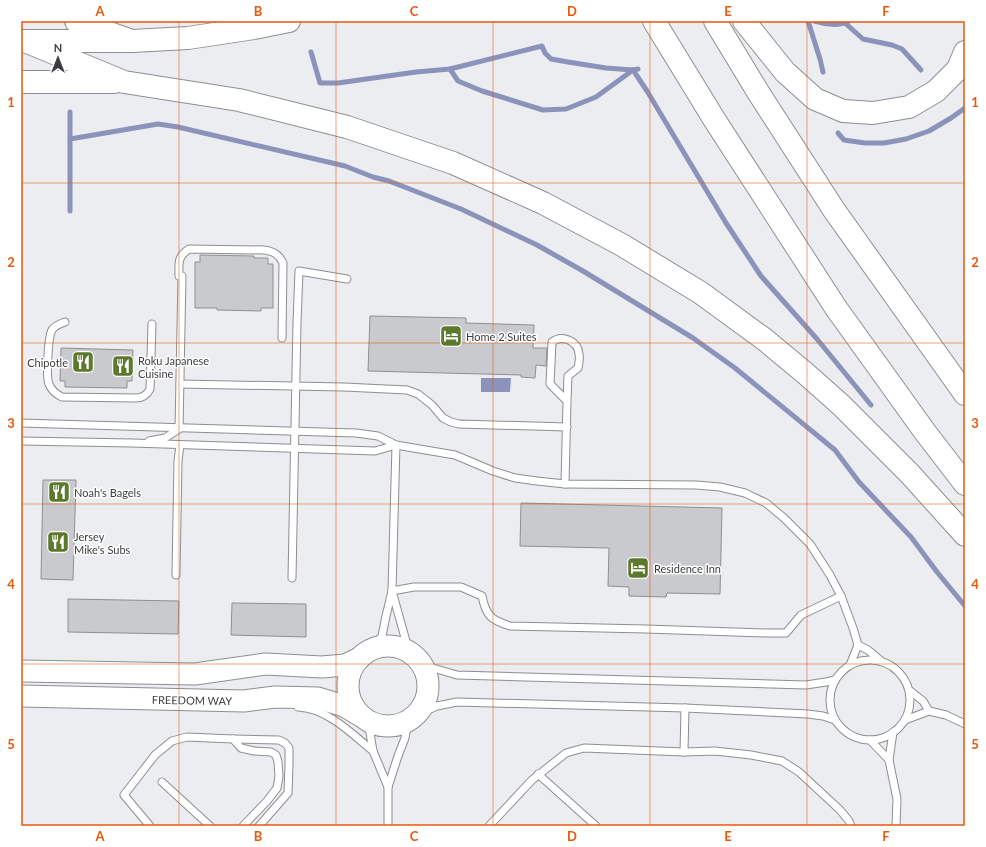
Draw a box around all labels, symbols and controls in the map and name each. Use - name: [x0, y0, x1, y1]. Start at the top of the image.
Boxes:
- text: A: [94, 3, 105, 19]
- text: B: [254, 3, 263, 19]
- text: C: [410, 3, 419, 19]
- text: D: [567, 3, 577, 19]
- text: E: [724, 3, 732, 19]
- text: F: [882, 3, 890, 19]
- north arrow: [38, 38, 78, 78]
- text: N: [54, 41, 62, 54]
- text: 1: [7, 94, 15, 110]
- text: 1: [971, 94, 979, 110]
- text: 2: [7, 254, 15, 270]
- text: 2: [971, 254, 979, 270]
- hotel icon: Home 2 Suites: [438, 323, 464, 349]
- place label: Home 2 Suites: [466, 330, 537, 343]
- restaurant icon: Chipotle: [70, 349, 96, 375]
- restaurant icon: Roku Japanese Cuisine: [110, 353, 136, 379]
- place label: Roku Japanese Cuisine: [138, 354, 209, 380]
- place label: Chipotle: [27, 356, 68, 369]
- text: 3: [7, 415, 15, 431]
- text: 3: [971, 415, 979, 431]
- restaurant icon: Noah's Bagels: [46, 479, 72, 505]
- place label: Noah's Bagels: [74, 486, 141, 499]
- restaurant icon: Jersey Mike's Subs: [45, 529, 71, 555]
- place label: Jersey Mike's Subs: [74, 530, 131, 556]
- hotel icon: Residence Inn: [625, 555, 651, 581]
- place label: Residence Inn: [654, 562, 721, 575]
- text: 4: [7, 576, 15, 592]
- text: 4: [971, 576, 979, 592]
- street label: FREEDOM WAY: [152, 693, 232, 707]
- text: 5: [7, 736, 15, 752]
- text: 5: [971, 736, 979, 752]
- text: A: [94, 828, 105, 844]
- text: B: [254, 828, 263, 844]
- text: C: [410, 828, 419, 844]
- text: D: [567, 828, 577, 844]
- text: E: [724, 828, 732, 844]
- text: F: [882, 828, 890, 844]

